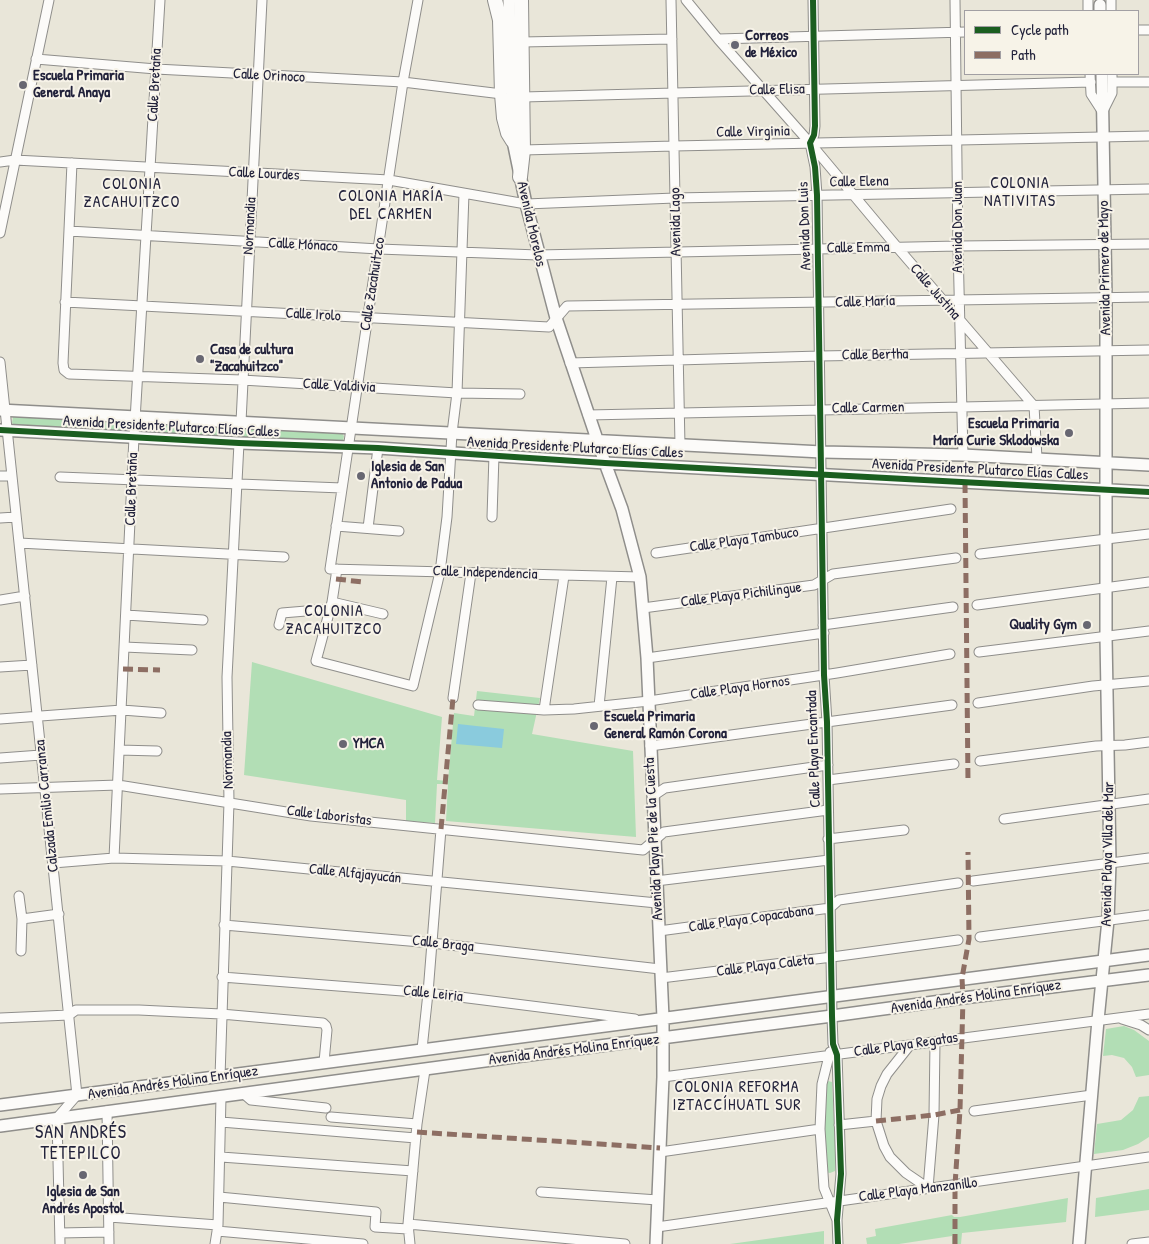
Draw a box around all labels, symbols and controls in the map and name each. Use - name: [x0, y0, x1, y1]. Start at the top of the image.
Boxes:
- legend: [964, 10, 1139, 75]
- text: Cycle path: [1011, 19, 1069, 40]
- place label: Correos de México: [745, 27, 797, 62]
- marker: Correos de México: [729, 39, 741, 51]
- text: Path: [1011, 44, 1036, 65]
- street label: Calle Bretaña: [144, 48, 166, 122]
- street label: Calle Orinoco: [233, 65, 305, 87]
- place label: Escuela Primaria General Anaya: [33, 67, 124, 102]
- marker: Escuela Primaria General Anaya: [17, 79, 29, 91]
- street label: Calle Elisa: [749, 81, 805, 99]
- street label: Calle Virginia: [716, 122, 790, 142]
- street label: Calle Lourdes: [228, 163, 300, 185]
- street label: Calle Elena: [829, 172, 889, 192]
- district label: COLONIA NATIVITAS: [983, 174, 1057, 212]
- district label: COLONIA ZACAHUITZCO: [82, 175, 182, 213]
- street label: Avenida Morelos: [512, 180, 550, 268]
- street label: Avenida Don Luis: [794, 181, 816, 271]
- street label: Avenida Don Juan: [949, 181, 967, 273]
- district label: COLONIA MARÍA DEL CARMEN: [337, 187, 445, 225]
- street label: Avenida Lago: [666, 187, 686, 257]
- street label: Normandia: [240, 197, 260, 255]
- street label: Avenida Primero de Mayo: [1095, 200, 1115, 336]
- street label: Calle Mónaco: [268, 234, 338, 256]
- street label: Calle Zacahuitzco: [357, 236, 389, 332]
- street label: Calle Emma: [826, 238, 890, 258]
- street label: Calle Justina: [906, 260, 964, 324]
- street label: Calle María: [835, 292, 895, 312]
- street label: Calle Irolo: [285, 305, 341, 325]
- place label: Casa de cultura "Zacahuitzco": [210, 341, 293, 376]
- street label: Calle Bertha: [842, 345, 908, 365]
- marker: Casa de cultura "Zacahuitzco": [194, 353, 206, 365]
- street label: Calle Valdivia: [302, 375, 376, 397]
- street label: Calle Carmen: [831, 398, 905, 418]
- street label: Avenida Presidente Plutarco Elías Calles: [62, 412, 280, 442]
- place label: Escuela Primaria María Curie Sklodowska: [933, 415, 1059, 450]
- marker: Escuela Primaria María Curie Sklodowska: [1063, 427, 1075, 439]
- street label: Avenida Presidente Plutarco Elías Calles: [466, 433, 684, 463]
- street label: Calle Bretaña: [122, 452, 142, 526]
- street label: Avenida Presidente Plutarco Elías Calles: [871, 455, 1089, 485]
- place label: Iglesia de San Antonio de Padua: [371, 458, 462, 493]
- marker: Iglesia de San Antonio de Padua: [355, 470, 367, 482]
- street label: Calle Playa Tambuco: [688, 523, 800, 557]
- street label: Calle Independencia: [432, 562, 538, 584]
- street label: Calle Playa Pichilingue: [680, 579, 802, 611]
- district label: COLONIA ZACAHUITZCO: [284, 602, 384, 640]
- place label: Quality Gym: [1009, 616, 1077, 634]
- marker: Quality Gym: [1081, 619, 1093, 631]
- street label: Calle Playa Hornos: [689, 672, 791, 704]
- street label: Calle Playa Encantada: [803, 690, 825, 808]
- place label: Escuela Primaria General Ramón Corona: [604, 708, 727, 743]
- marker: Escuela Primaria General Ramón Corona: [588, 720, 600, 732]
- street label: Normandia: [218, 731, 238, 789]
- place label: YMCA: [353, 735, 384, 753]
- marker: YMCA: [337, 738, 349, 750]
- street label: Calzada Emilio Carranza: [31, 739, 63, 873]
- street label: Avenida Playa Pie de la Cuesta: [641, 757, 667, 921]
- street label: Avenida Playa Villa del Mar: [1098, 781, 1118, 927]
- street label: Calle Laboristas: [286, 802, 372, 830]
- street label: Calle Alfajayucán: [308, 860, 402, 888]
- street label: Calle Playa Copacabana: [687, 901, 815, 937]
- street label: Calle Braga: [411, 932, 475, 956]
- street label: Calle Playa Caleta: [715, 951, 815, 981]
- street label: Avenida Andrés Molina Enríquez: [890, 976, 1062, 1018]
- street label: Calle Leiria: [402, 982, 464, 1006]
- street label: Calle Playa Regatas: [853, 1029, 959, 1061]
- street label: Avenida Andrés Molina Enríquez: [488, 1031, 660, 1069]
- street label: Avenida Andrés Molina Enríquez: [87, 1062, 259, 1104]
- district label: COLONIA REFORMA IZTACCÍHUATL SUR: [670, 1078, 804, 1116]
- district label: SAN ANDRÉS TETEPILCO: [34, 1122, 128, 1164]
- marker: Iglesia de San Andrés Apostol: [77, 1169, 89, 1181]
- street label: Calle Playa Manzanillo: [858, 1174, 978, 1206]
- place label: Iglesia de San Andrés Apostol: [42, 1183, 124, 1218]

